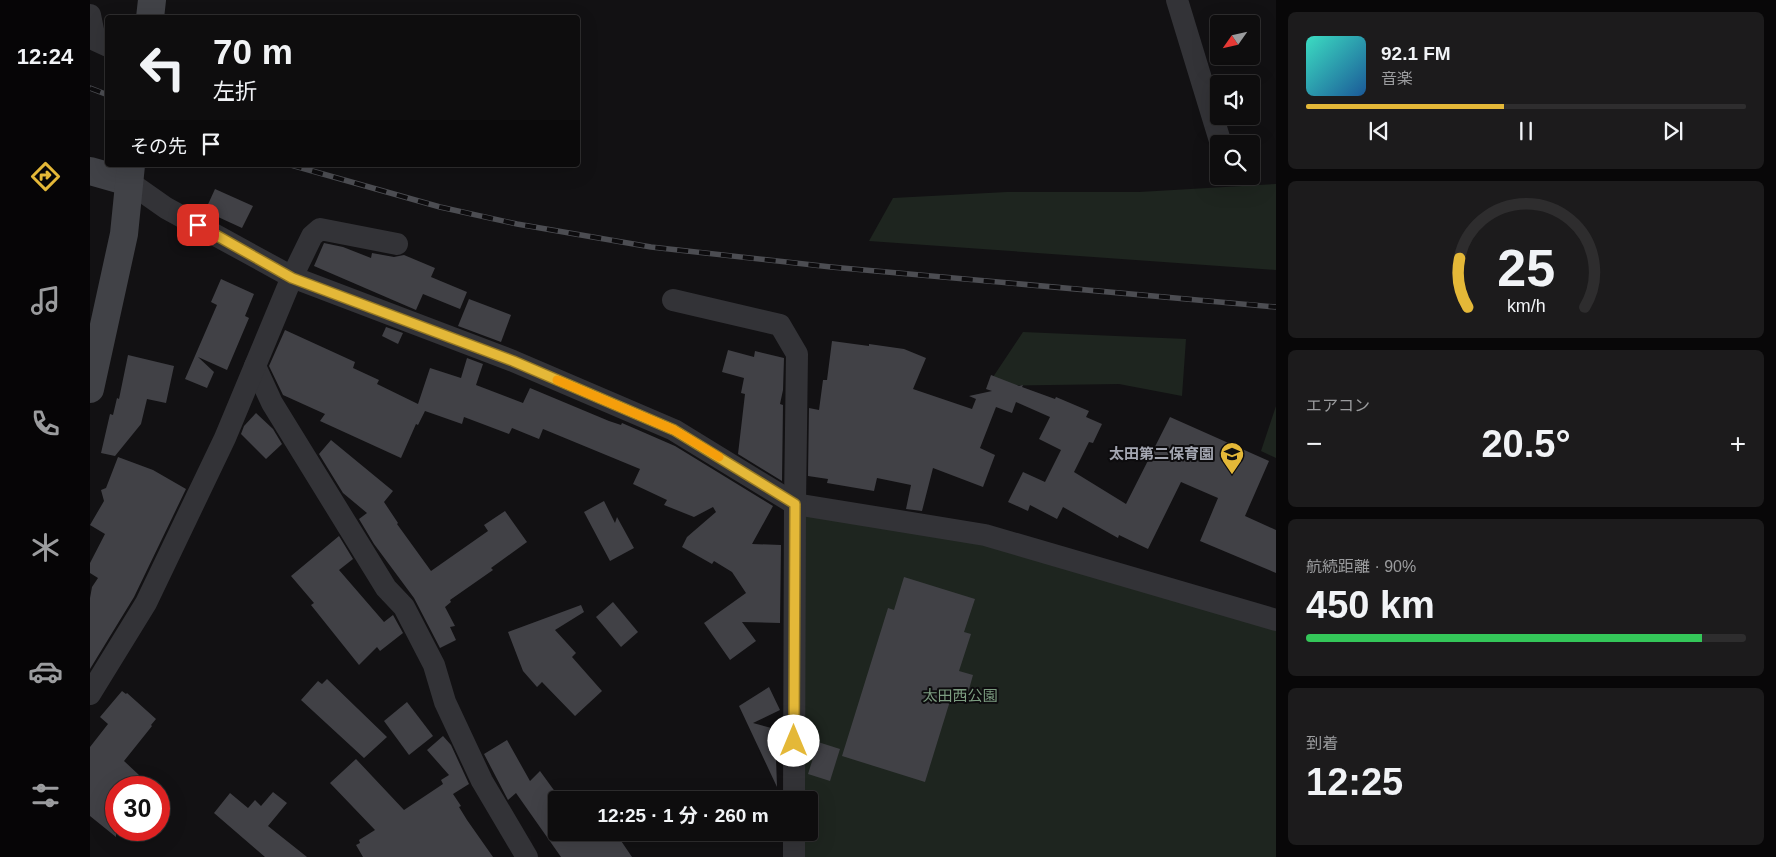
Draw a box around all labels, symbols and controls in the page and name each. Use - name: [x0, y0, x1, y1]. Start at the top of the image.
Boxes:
- north arrow: [1210, 15, 1260, 65]
- map controls: [1210, 15, 1260, 185]
- text: 70 m: [213, 32, 293, 71]
- icon: left: [130, 35, 195, 100]
- text: 92.1 FM: [1381, 43, 1451, 64]
- text: 12:24: [17, 44, 73, 69]
- text: 音楽: [1381, 70, 1413, 87]
- button: sound: [1210, 75, 1260, 125]
- text: 左折: [213, 79, 257, 104]
- icon: previous: [1365, 117, 1393, 145]
- icon: pause: [1512, 117, 1540, 145]
- icon: next: [1659, 117, 1687, 145]
- icon: arrive: [197, 130, 225, 158]
- button: search: [1210, 135, 1260, 185]
- text: その先: [130, 136, 187, 157]
- icon: directions: [28, 159, 63, 194]
- pin: [177, 204, 219, 246]
- icon: arrive: [184, 211, 212, 239]
- text: 25: [1497, 239, 1555, 297]
- icon: music: [28, 283, 63, 318]
- text: km/h: [1507, 296, 1545, 316]
- text: エアコン: [1306, 397, 1370, 414]
- icon: phone: [28, 406, 63, 441]
- text: 20.5°: [1481, 423, 1571, 465]
- text: −: [1306, 428, 1322, 459]
- text: +: [1730, 428, 1746, 459]
- school or university icon: 太田第二保育園: [1219, 441, 1245, 475]
- place label: 太田第二保育園: [1109, 445, 1214, 462]
- icon: climate: [28, 530, 63, 565]
- text: 航続距離 · 90%: [1306, 558, 1416, 575]
- text: 450 km: [1306, 584, 1435, 626]
- icon: car: [28, 654, 63, 689]
- park label: 太田西公園: [922, 687, 998, 704]
- position arrow: [767, 714, 819, 766]
- text: 到着: [1306, 735, 1338, 752]
- text: 12:25: [1306, 761, 1403, 803]
- speed limit sign: 30: [105, 776, 170, 841]
- icon: filters: [28, 778, 63, 813]
- text: 12:25 · 1 分 · 260 m: [597, 805, 769, 826]

